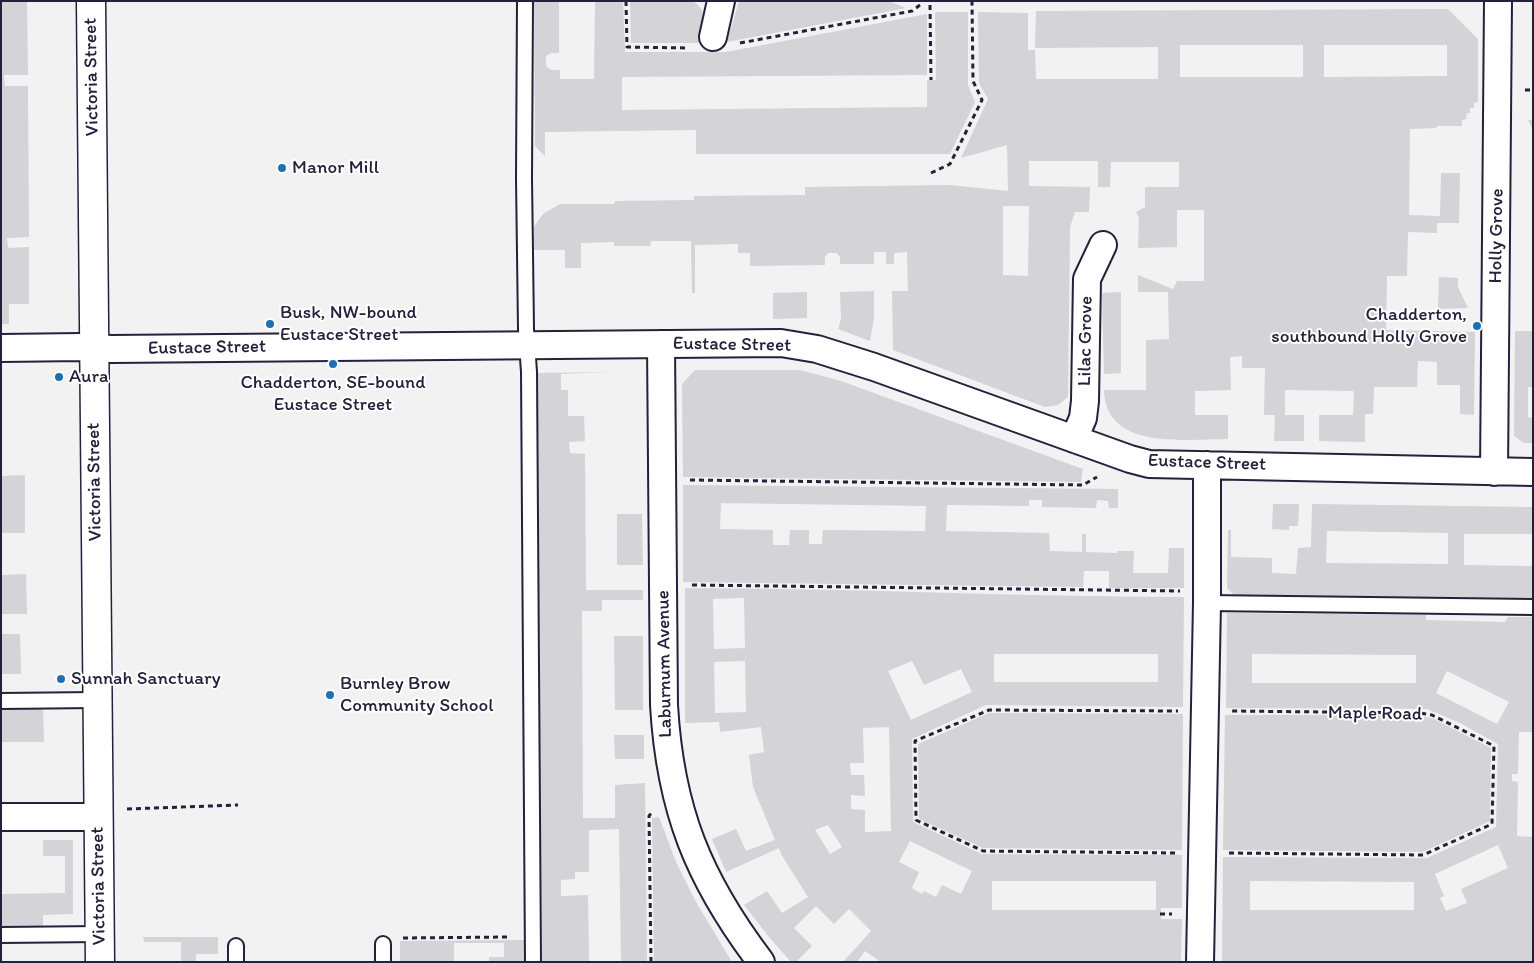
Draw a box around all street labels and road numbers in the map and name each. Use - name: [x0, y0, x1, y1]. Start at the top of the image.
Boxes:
- street label: Victoria Street: [80, 18, 104, 136]
- street label: Holly Grove: [1485, 188, 1509, 284]
- street label: Lilac Grove: [1074, 296, 1098, 386]
- street label: Eustace Street: [673, 333, 791, 357]
- street label: Eustace Street: [148, 336, 266, 360]
- street label: Victoria Street: [83, 423, 107, 541]
- street label: Eustace Street: [1147, 450, 1267, 476]
- street label: Laburnum Avenue: [652, 590, 678, 738]
- street label: Maple Road: [1328, 702, 1422, 726]
- street label: Victoria Street: [87, 827, 111, 945]

